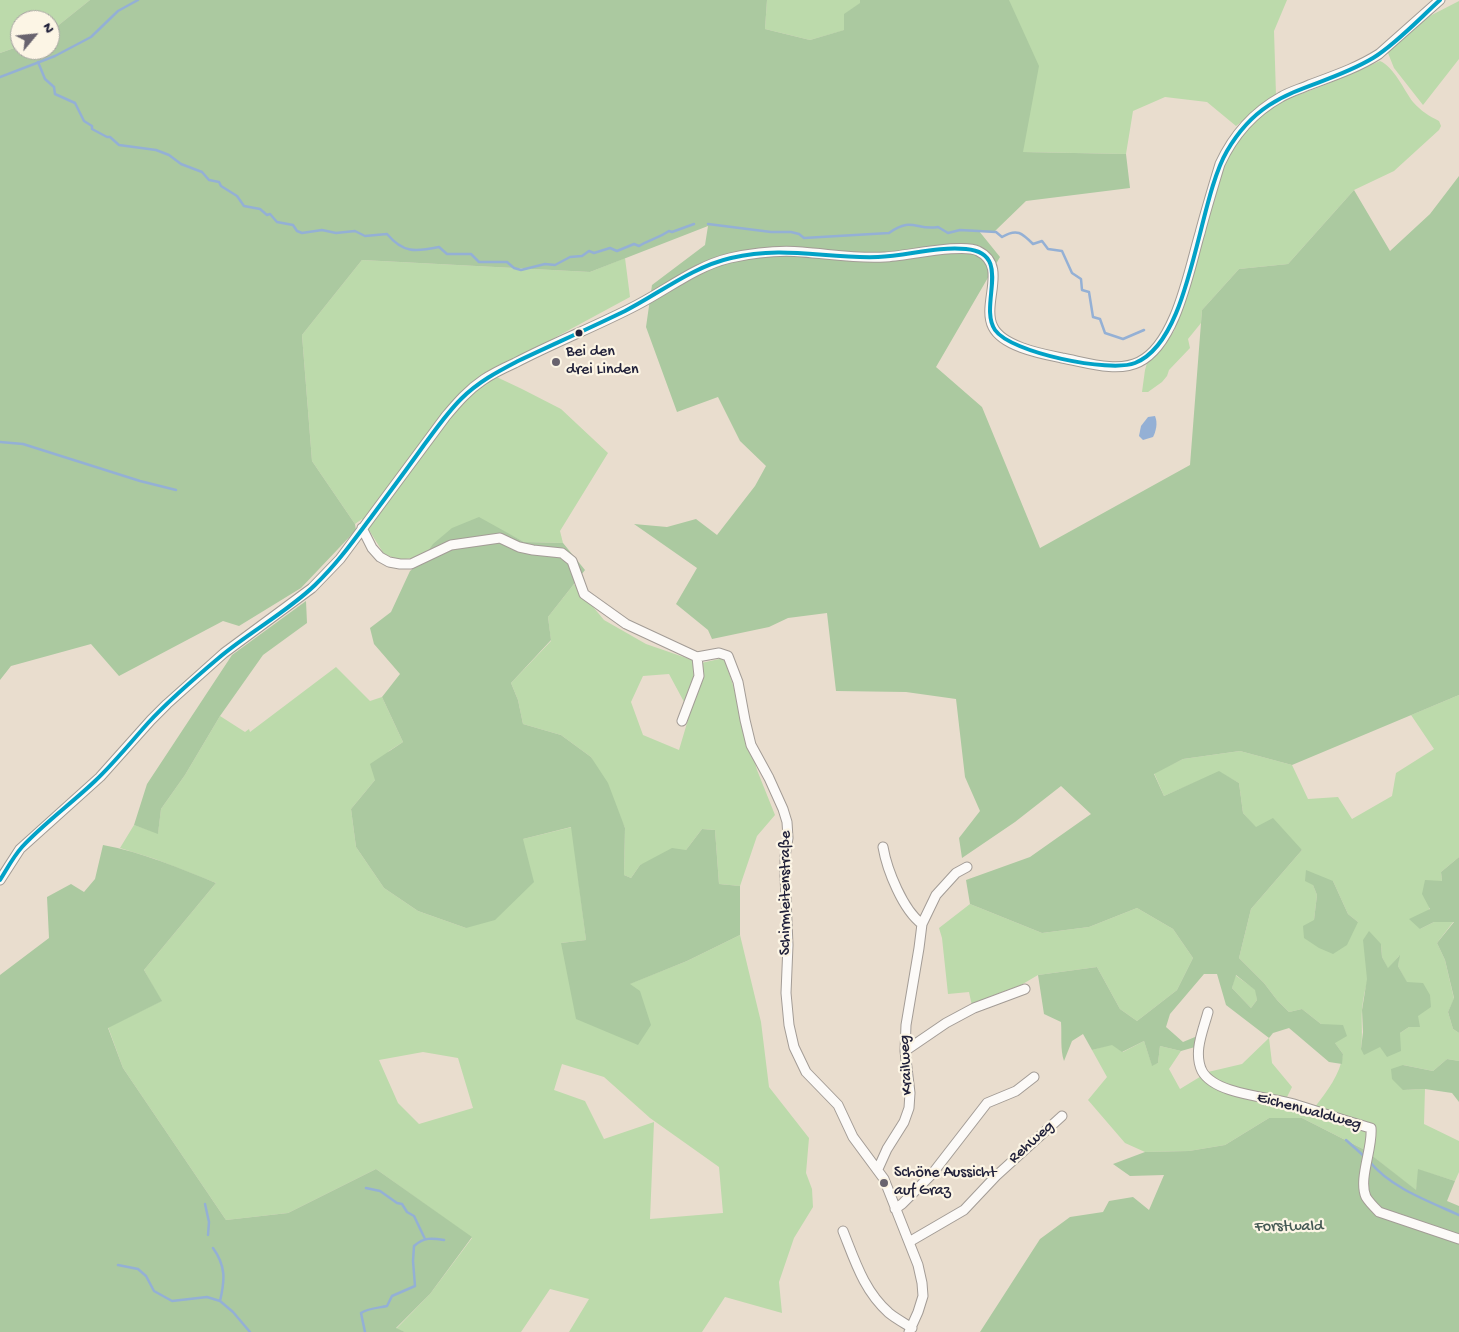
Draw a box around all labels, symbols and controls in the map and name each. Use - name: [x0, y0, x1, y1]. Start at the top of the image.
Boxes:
- north arrow: [10, 10, 60, 60]
- text: N: [38, 20, 57, 36]
- unlabelled marker: [574, 328, 584, 338]
- place label: Bei den drei Linden: [566, 343, 639, 381]
- marker: Bei den drei Linden: [550, 356, 562, 368]
- street label: Schirmleitenstraße: [777, 831, 797, 955]
- street label: Krailweg: [896, 1034, 918, 1096]
- street label: Eichenwaldweg: [1255, 1089, 1363, 1135]
- street label: Rehweg: [1005, 1117, 1059, 1169]
- place label: Schöne Aussicht auf Graz: [894, 1164, 996, 1202]
- marker: Schöne Aussicht auf Graz: [878, 1177, 890, 1189]
- park label: Forstwald: [1255, 1218, 1323, 1238]

